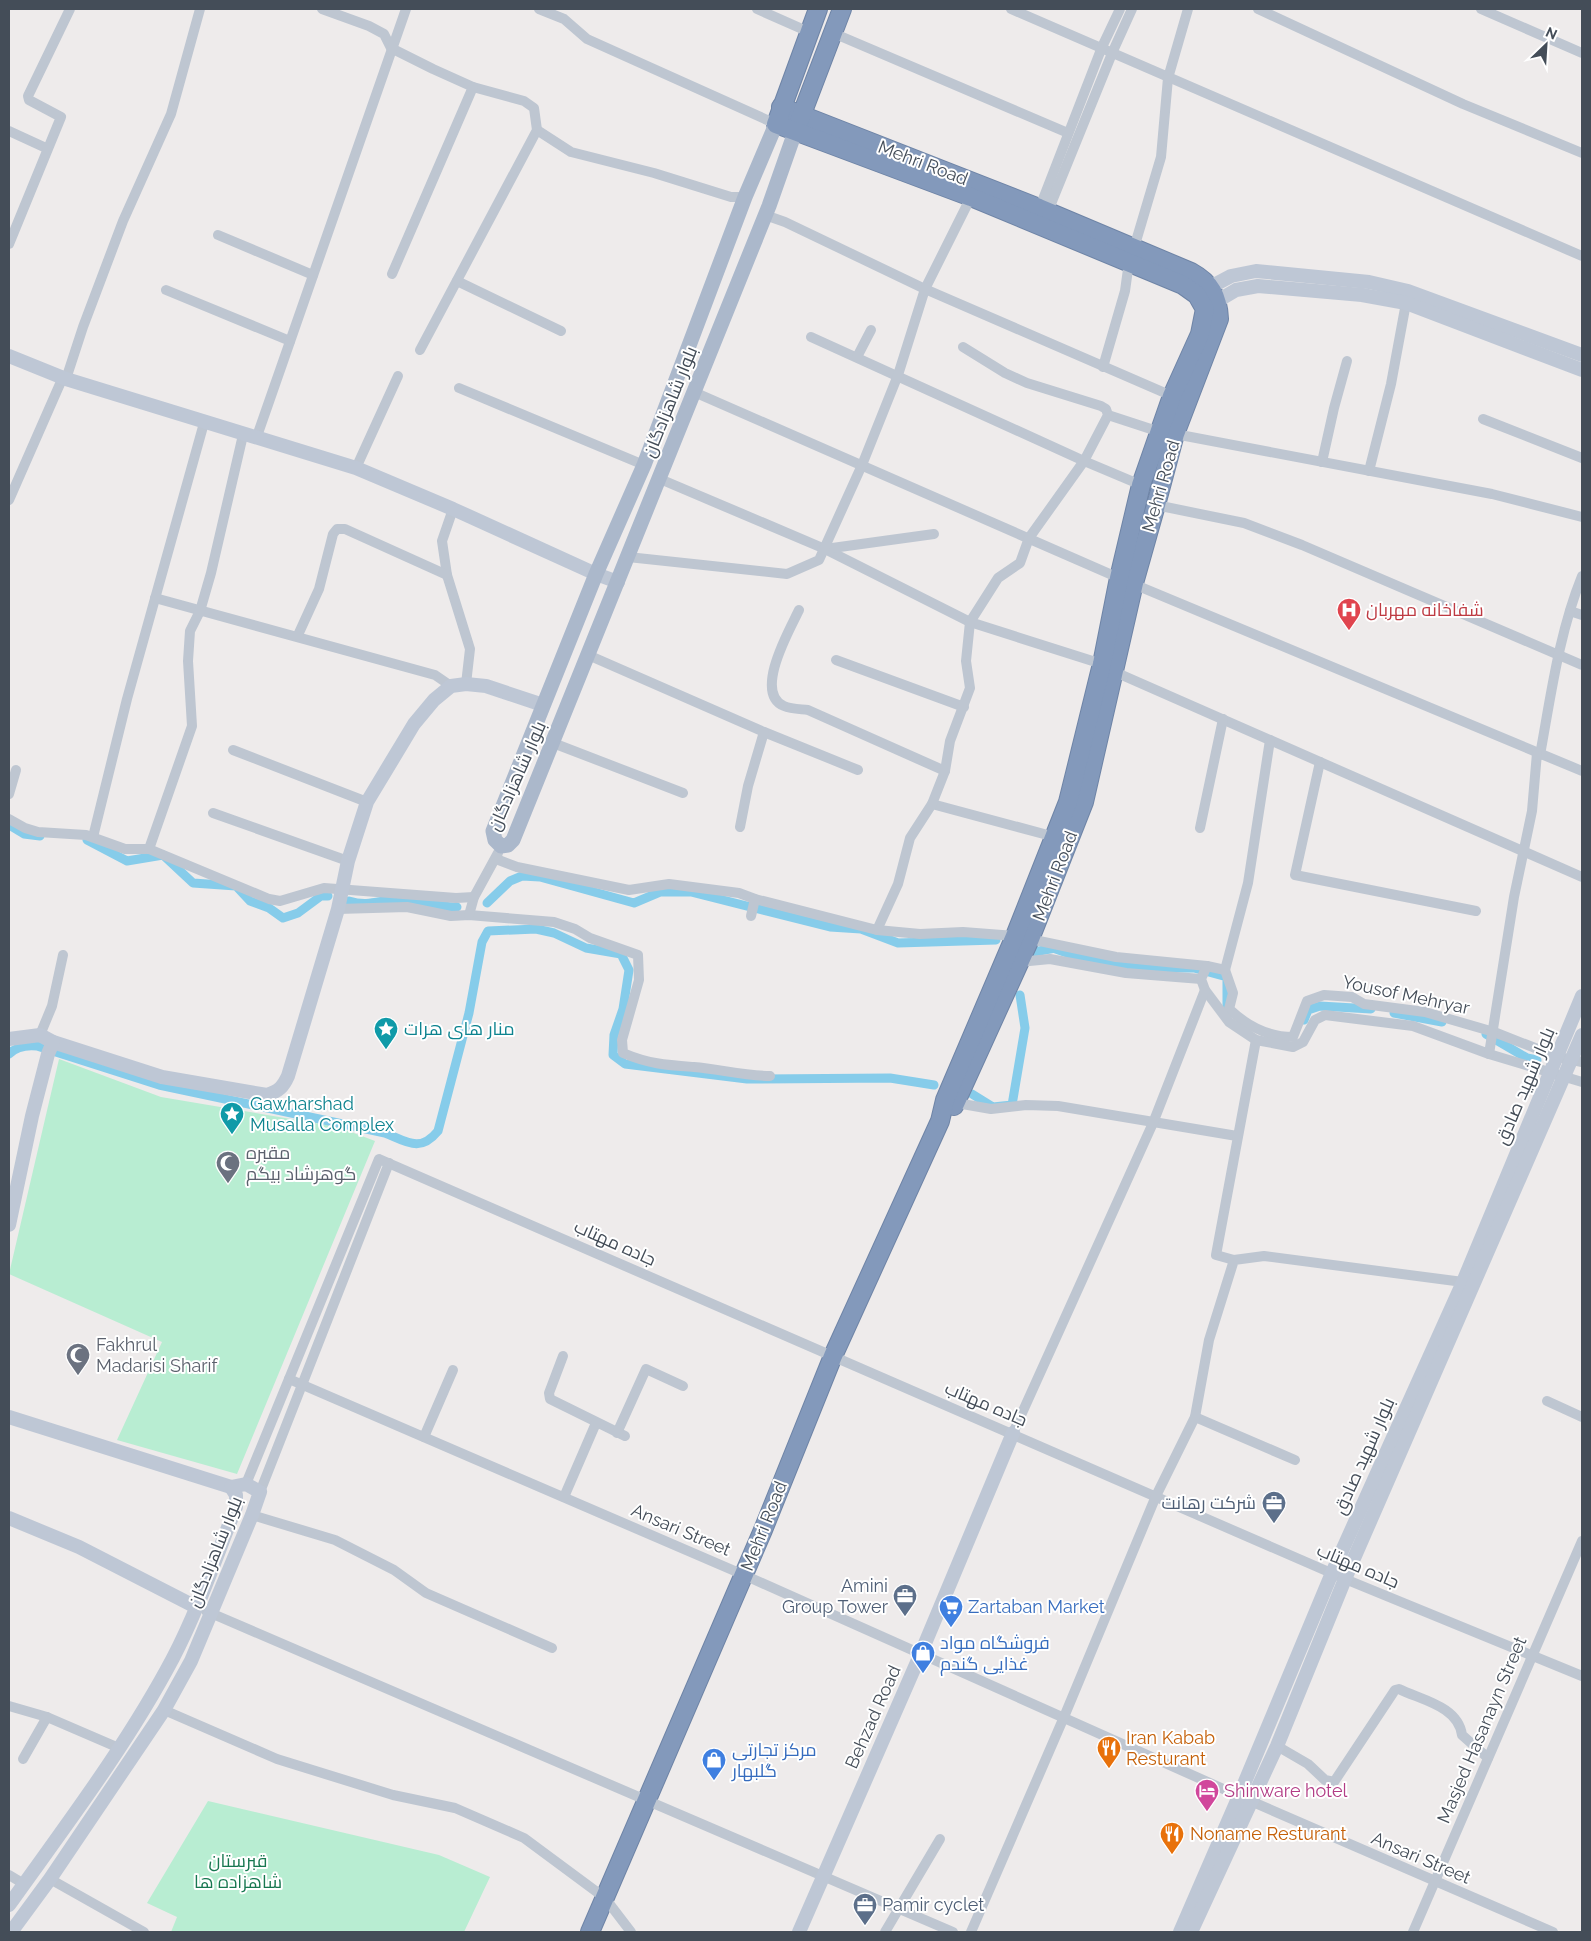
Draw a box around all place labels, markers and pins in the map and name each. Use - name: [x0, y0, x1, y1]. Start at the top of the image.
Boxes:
- hospital icon: شفاخانه مهربان: [1336, 597, 1362, 631]
- place label: شفاخانه مهربان: [1366, 599, 1484, 621]
- place icon: منار های هرات: [373, 1016, 399, 1050]
- place label: منار های هرات: [404, 1018, 515, 1040]
- place label: Gawharshad Musalla Complex: [250, 1093, 394, 1135]
- place icon: Gawharshad Musalla Complex: [219, 1101, 245, 1135]
- place label: مقبره گوهرشاد بیگم: [246, 1142, 356, 1186]
- mosque icon: مقبره گوهرشاد بیگم: [215, 1150, 241, 1184]
- place label: Fakhrul Madarisi Sharif: [96, 1334, 218, 1376]
- mosque icon: Fakhrul Madarisi Sharif: [65, 1342, 91, 1376]
- office icon: شرکت رهانت: [1261, 1490, 1287, 1524]
- place label: شرکت رهانت: [1162, 1492, 1256, 1514]
- place label: Amini Group Tower: [782, 1575, 889, 1617]
- office icon: Amini Group Tower: [892, 1583, 918, 1617]
- supermarket icon: Zartaban Market: [938, 1594, 964, 1628]
- place label: Zartaban Market: [968, 1596, 1105, 1617]
- place label: فروشگاه مواد غذایی گندم: [940, 1632, 1050, 1676]
- shop icon: فروشگاه مواد غذایی گندم: [910, 1640, 936, 1674]
- place label: Iran Kabab Resturant: [1126, 1727, 1215, 1769]
- restaurant icon: Iran Kabab Resturant: [1096, 1735, 1122, 1769]
- place label: مرکز تجارتی گلبهار: [731, 1739, 817, 1782]
- shop icon: مرکز تجارتی گلبهار: [701, 1747, 727, 1781]
- hotel icon: Shinware hotel: [1194, 1778, 1220, 1812]
- place label: Shinware hotel: [1224, 1780, 1348, 1801]
- restaurant icon: Noname Resturant: [1159, 1821, 1185, 1855]
- place label: Noname Resturant: [1190, 1823, 1346, 1844]
- office icon: Pamir cyclet: [852, 1892, 878, 1926]
- place label: Pamir cyclet: [882, 1894, 984, 1915]

